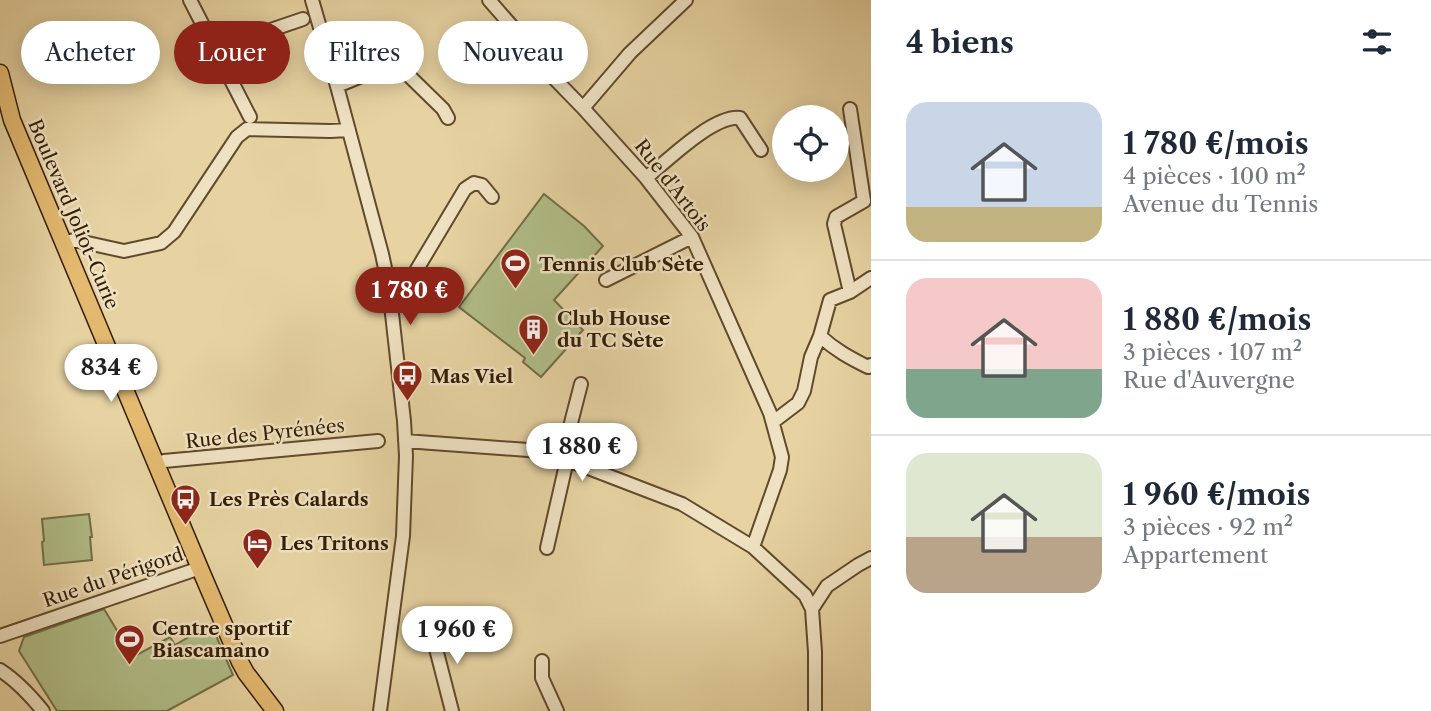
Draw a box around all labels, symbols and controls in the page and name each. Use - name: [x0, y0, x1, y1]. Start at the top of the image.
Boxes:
- chip: Acheter: [21, 21, 160, 84]
- chip: Louer: [174, 21, 290, 84]
- chip: Filtres: [304, 21, 424, 84]
- chip: Nouveau: [438, 21, 588, 84]
- icon: filters: [1358, 23, 1396, 61]
- text: 4 biens: [906, 24, 1014, 61]
- map controls: [772, 105, 849, 182]
- button: locate: [772, 105, 849, 182]
- street label: Boulevard Joliot-Curie: [23, 116, 124, 313]
- text: 1 780 €/mois: [1123, 125, 1309, 162]
- icon: home: [962, 130, 1046, 214]
- street label: Rue d'Artois: [630, 135, 716, 236]
- text: 4 pièces · 100 m²: [1123, 162, 1306, 190]
- text: Avenue du Tennis: [1123, 190, 1318, 218]
- sports icon: Tennis Club Sète: [499, 247, 533, 291]
- place label: Tennis Club Sète: [539, 253, 704, 276]
- pin: 1 780 €: [345, 268, 475, 327]
- text: 1 780 €: [371, 276, 449, 304]
- text: 1 880 €/mois: [1123, 301, 1311, 338]
- icon: home: [962, 306, 1046, 390]
- place label: Club House du TC Sète: [557, 307, 670, 352]
- building icon: Club House du TC Sète: [517, 312, 551, 356]
- text: 3 pièces · 107 m²: [1123, 338, 1302, 366]
- pin: 834 €: [62, 344, 160, 404]
- text: 834 €: [80, 353, 142, 381]
- bus stop icon: Mas Viel: [390, 359, 424, 403]
- place label: Mas Viel: [430, 365, 514, 388]
- text: Rue d'Auvergne: [1123, 366, 1295, 394]
- street label: Rue des Pyrénées: [184, 414, 346, 453]
- pin: 1 880 €: [517, 424, 647, 483]
- text: 1 880 €: [542, 432, 622, 460]
- text: 1 960 €/mois: [1123, 476, 1310, 513]
- icon: home: [962, 481, 1046, 565]
- bus stop icon: Les Près Calards: [169, 482, 203, 526]
- place label: Les Près Calards: [209, 488, 369, 511]
- text: 3 pièces · 92 m²: [1123, 513, 1293, 541]
- hotel icon: Les Tritons: [240, 526, 274, 570]
- place label: Les Tritons: [280, 532, 389, 555]
- text: Appartement: [1123, 541, 1268, 569]
- street label: Rue du Périgord: [40, 543, 187, 612]
- pin: 1 960 €: [392, 606, 522, 666]
- text: 1 960 €: [418, 615, 496, 643]
- place label: Centre sportif Biascamano: [152, 617, 293, 662]
- sports icon: Centre sportif Biascamano: [112, 622, 146, 666]

